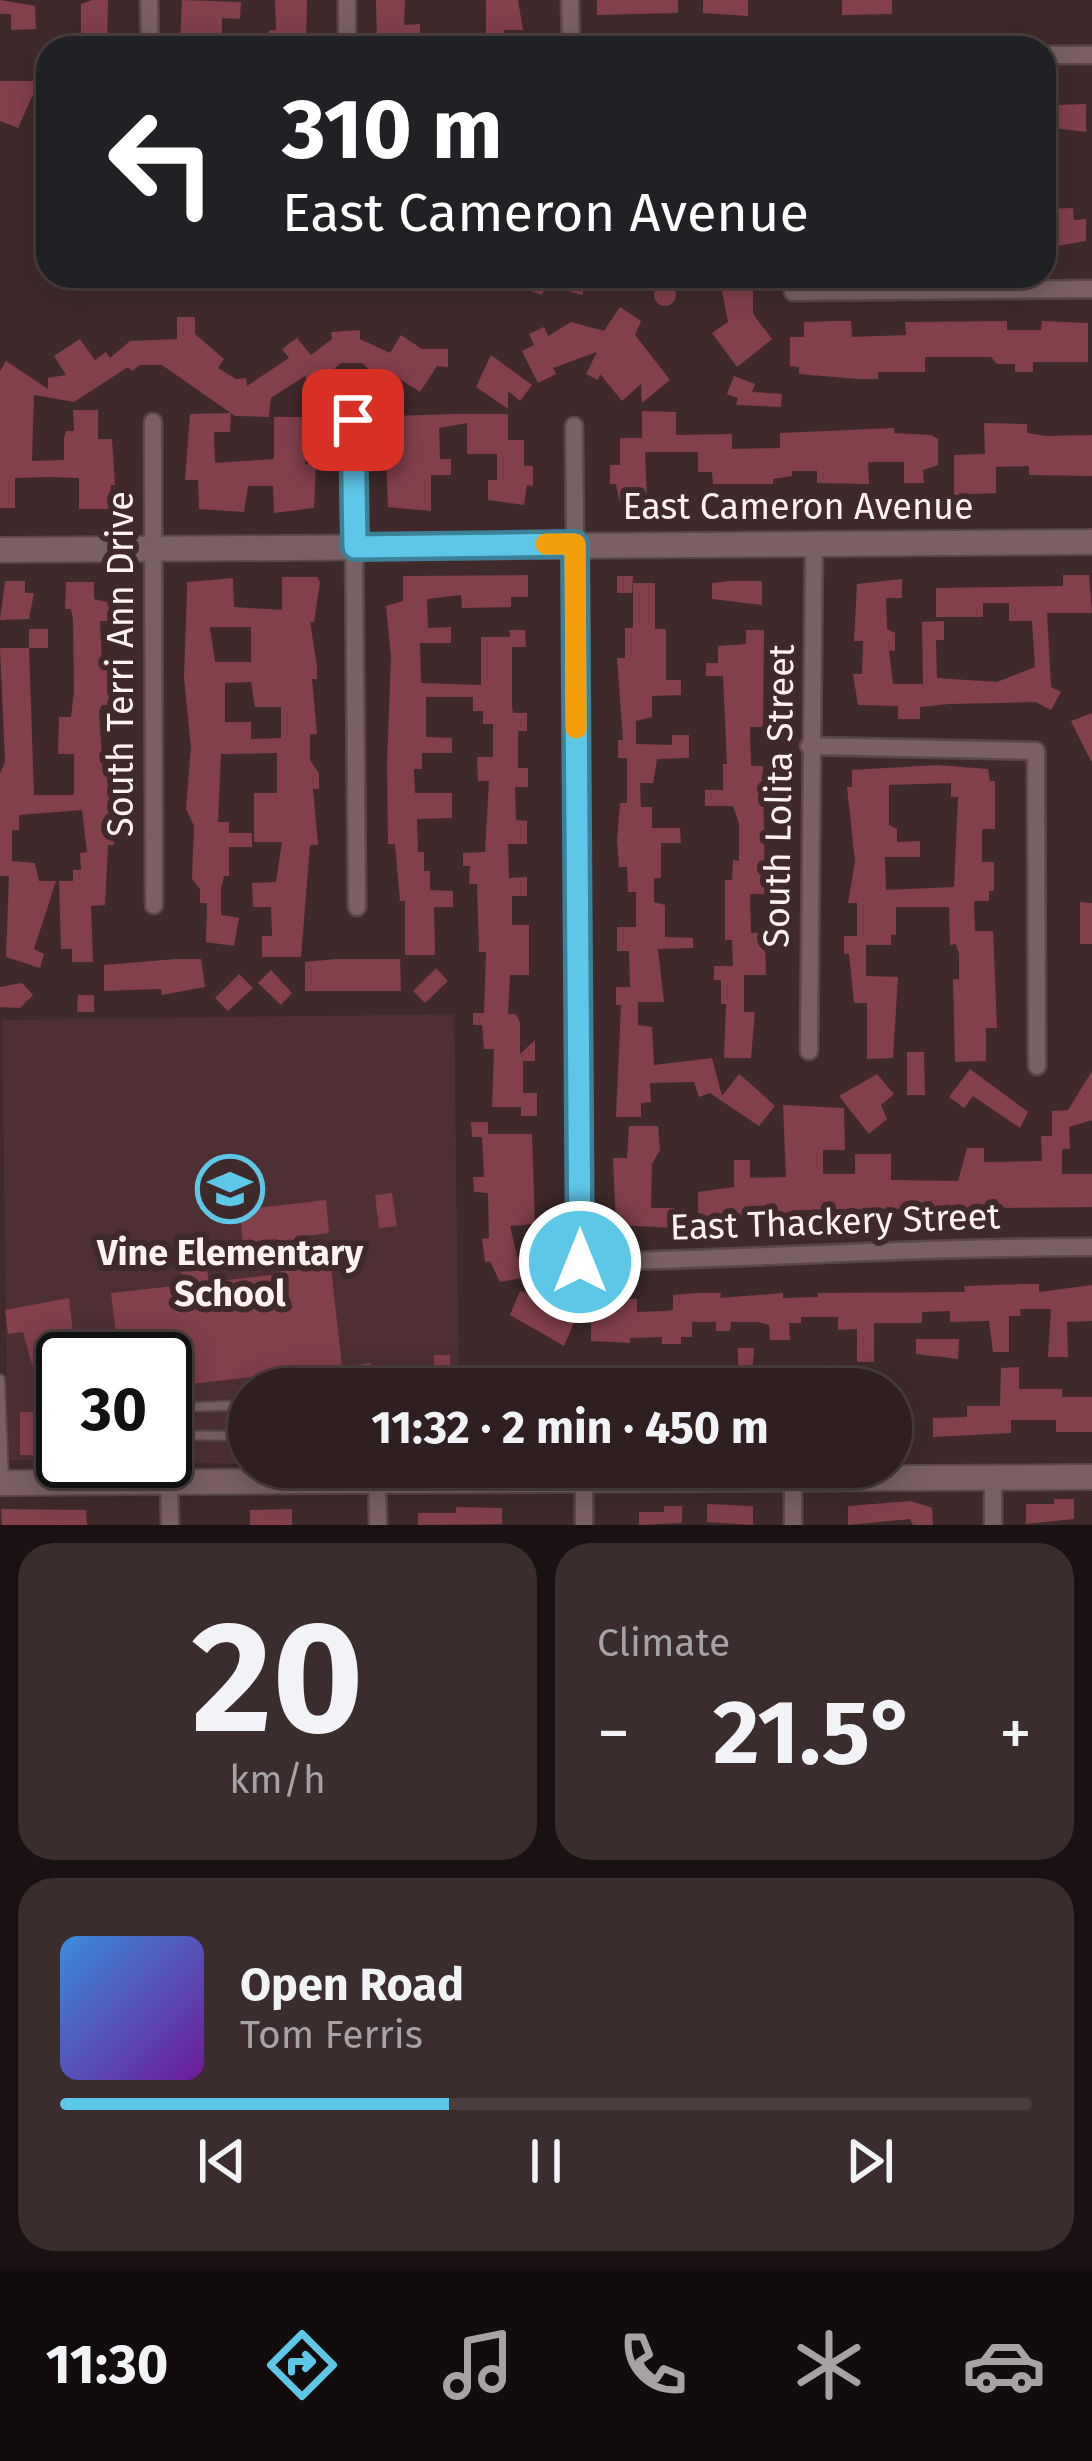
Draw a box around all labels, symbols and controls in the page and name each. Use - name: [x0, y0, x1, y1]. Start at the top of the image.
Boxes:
- text: 310 m: [282, 79, 503, 180]
- icon: left: [84, 84, 240, 240]
- text: East Cameron Avenue: [282, 181, 809, 245]
- pin: [302, 369, 404, 471]
- icon: arrive: [320, 387, 386, 453]
- street label: East Cameron Avenue: [622, 485, 974, 529]
- street label: South Terri Ann Drive: [99, 491, 143, 837]
- street label: South Lolita Street: [754, 644, 804, 948]
- school or university icon: Vine Elementary School: [195, 1154, 265, 1224]
- street label: East Thackery Street: [669, 1194, 1001, 1250]
- position arrow: [517, 1199, 643, 1325]
- place label: Vine Elementary School: [96, 1231, 363, 1316]
- speed limit sign: 30: [36, 1332, 192, 1488]
- text: 11:32 · 2 min · 450 m: [371, 1401, 769, 1455]
- text: 20: [192, 1585, 363, 1772]
- text: Climate: [597, 1620, 730, 1666]
- text: 21.5°: [713, 1679, 916, 1787]
- text: −: [597, 1694, 630, 1773]
- text: +: [999, 1694, 1032, 1773]
- text: km/h: [229, 1757, 326, 1803]
- text: Open Road: [240, 1958, 464, 2012]
- text: Tom Ferris: [240, 2012, 423, 2058]
- icon: previous: [189, 2128, 255, 2194]
- icon: pause: [513, 2128, 579, 2194]
- icon: next: [837, 2128, 903, 2194]
- icon: directions: [260, 2323, 344, 2407]
- icon: music: [436, 2323, 520, 2407]
- icon: phone: [611, 2323, 695, 2407]
- icon: climate: [787, 2323, 871, 2407]
- icon: car: [962, 2323, 1046, 2407]
- text: 11:30: [46, 2333, 168, 2397]

